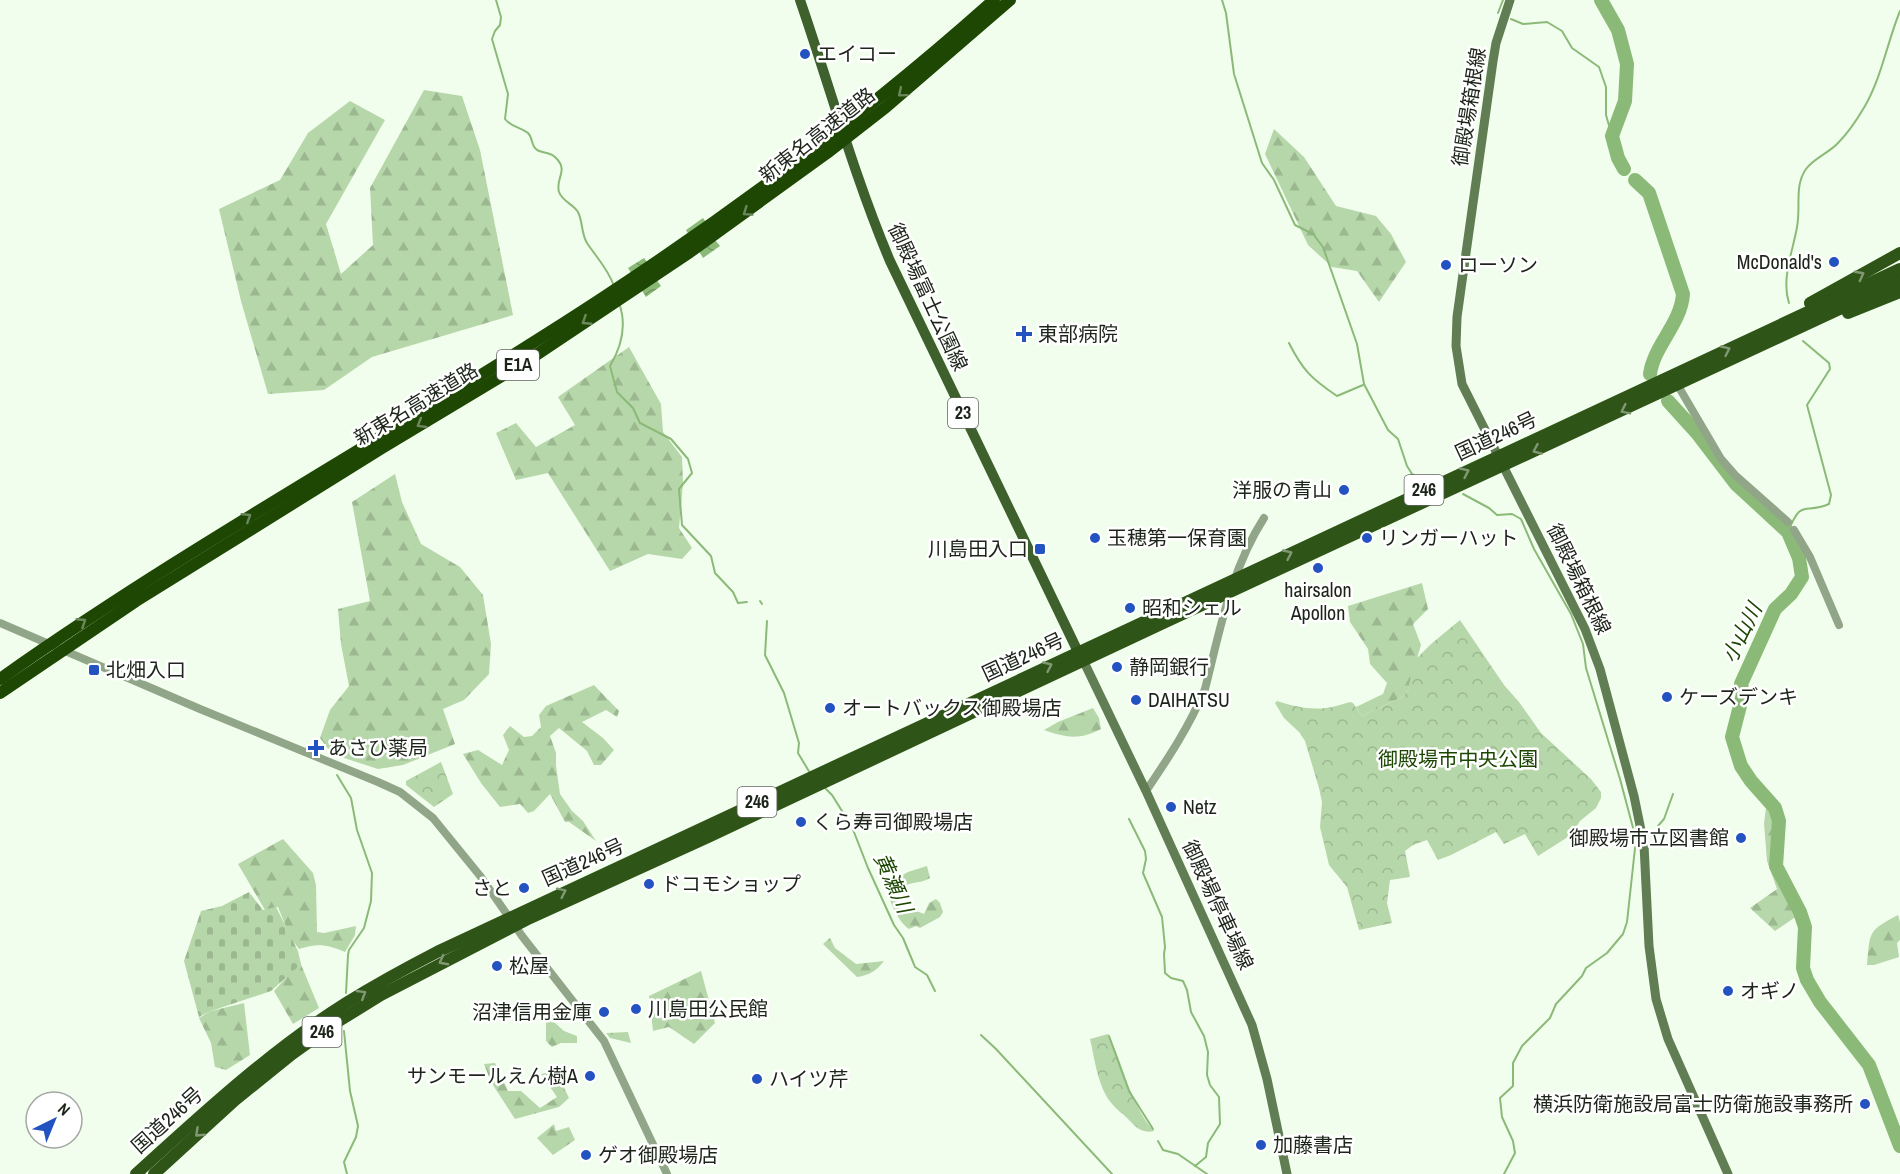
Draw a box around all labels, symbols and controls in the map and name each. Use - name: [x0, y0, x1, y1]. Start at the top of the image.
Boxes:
- place label: エイコー: [817, 40, 897, 67]
- street label: 御殿場箱根線: [1446, 46, 1491, 168]
- marker: エイコー: [798, 47, 812, 61]
- street label: 新東名高速道路: [753, 81, 880, 188]
- one-way arrow: [898, 86, 909, 97]
- one-way arrow: [743, 204, 754, 215]
- street label: 御殿場富士公園線: [882, 219, 974, 375]
- place label: McDonald's: [1737, 248, 1822, 275]
- place label: ローソン: [1458, 251, 1538, 278]
- marker: McDonald's: [1827, 255, 1841, 269]
- marker: ローソン: [1439, 258, 1453, 272]
- one-way arrow: [1854, 271, 1864, 282]
- one-way arrow: [582, 314, 593, 325]
- place label: 東部病院: [1038, 320, 1118, 347]
- marker: 東部病院: [1015, 325, 1033, 343]
- one-way arrow: [1719, 345, 1730, 357]
- road number: E1A: [497, 350, 539, 380]
- street label: 新東名高速道路: [349, 356, 483, 451]
- road number: 23: [948, 398, 978, 428]
- one-way arrow: [1620, 402, 1631, 414]
- street label: 国道246号: [1450, 405, 1541, 466]
- one-way arrow: [417, 417, 427, 429]
- one-way arrow: [1532, 443, 1543, 455]
- one-way arrow: [1458, 467, 1469, 479]
- road number: 246: [1404, 475, 1444, 505]
- place label: 洋服の青山: [1232, 476, 1332, 503]
- marker: 洋服の青山: [1337, 483, 1351, 497]
- one-way arrow: [241, 513, 251, 525]
- street label: 御殿場箱根線: [1541, 519, 1618, 639]
- place label: 玉穂第一保育園: [1107, 524, 1247, 551]
- place label: リンガーハット: [1379, 524, 1519, 551]
- marker: 玉穂第一保育園: [1088, 531, 1102, 545]
- marker: リンガーハット: [1360, 531, 1374, 545]
- place label: 川島田入口: [928, 535, 1028, 562]
- marker: 川島田入口: [1033, 542, 1047, 556]
- one-way arrow: [1281, 549, 1292, 561]
- marker: hairsalon Apollon: [1311, 561, 1325, 575]
- place label: hairsalon Apollon: [1284, 576, 1352, 626]
- place label: 昭和シェル: [1142, 594, 1242, 621]
- water label: 小山川: [1715, 596, 1769, 667]
- marker: 昭和シェル: [1123, 601, 1137, 615]
- one-way arrow: [76, 618, 87, 629]
- street label: 国道246号: [977, 626, 1068, 687]
- place label: 静岡銀行: [1129, 653, 1209, 680]
- place label: 北畑入口: [106, 656, 186, 683]
- marker: 静岡銀行: [1110, 660, 1124, 674]
- one-way arrow: [1042, 662, 1053, 674]
- marker: 北畑入口: [87, 663, 101, 677]
- place label: ケーズデンキ: [1679, 683, 1798, 710]
- place label: DAIHATSU: [1148, 686, 1230, 713]
- marker: ケーズデンキ: [1660, 690, 1674, 704]
- marker: DAIHATSU: [1129, 693, 1143, 707]
- place label: オートバックス御殿場店: [842, 694, 1061, 721]
- marker: オートバックス御殿場店: [823, 701, 837, 715]
- place label: あさひ薬局: [328, 734, 428, 761]
- marker: あさひ薬局: [309, 741, 323, 755]
- park label: 御殿場市中央公園: [1378, 745, 1538, 772]
- road number: 246: [738, 787, 777, 817]
- place label: Netz: [1183, 793, 1217, 820]
- marker: Netz: [1164, 800, 1178, 814]
- place label: くら寿司御殿場店: [813, 808, 973, 835]
- marker: くら寿司御殿場店: [794, 815, 808, 829]
- place label: 御殿場市立図書館: [1569, 824, 1729, 851]
- street label: 国道246号: [537, 831, 628, 892]
- marker: 御殿場市立図書館: [1734, 831, 1748, 845]
- street label: 御殿場停車場線: [1177, 836, 1260, 974]
- water label: 黄瀬川: [867, 848, 920, 919]
- place label: ドコモショップ: [661, 870, 801, 897]
- place label: さと: [472, 874, 512, 901]
- marker: ドコモショップ: [642, 877, 656, 891]
- marker: さと: [517, 881, 531, 895]
- one-way arrow: [555, 888, 566, 900]
- place label: 松屋: [509, 952, 549, 979]
- one-way arrow: [439, 954, 450, 965]
- marker: 松屋: [490, 959, 504, 973]
- place label: オギノ: [1740, 977, 1799, 1004]
- marker: オギノ: [1721, 984, 1735, 998]
- one-way arrow: [356, 989, 366, 1001]
- place label: 川島田公民館: [648, 995, 768, 1022]
- place label: 沼津信用金庫: [472, 998, 592, 1025]
- marker: 川島田公民館: [629, 1002, 643, 1016]
- marker: 沼津信用金庫: [597, 1005, 611, 1019]
- road number: 246: [302, 1017, 342, 1047]
- place label: サンモールえん樹A: [407, 1062, 578, 1089]
- place label: ハイツ芹: [769, 1065, 849, 1092]
- marker: サンモールえん樹A: [583, 1069, 597, 1083]
- marker: ハイツ芹: [750, 1072, 764, 1086]
- street label: 国道246号: [125, 1080, 208, 1159]
- north arrow: [24, 1090, 84, 1150]
- place label: 横浜防衛施設局富士防衛施設事務所: [1533, 1090, 1853, 1117]
- marker: 横浜防衛施設局富士防衛施設事務所: [1858, 1097, 1872, 1111]
- text: N: [53, 1098, 75, 1120]
- one-way arrow: [195, 1126, 205, 1137]
- place label: 加藤書店: [1273, 1131, 1353, 1158]
- marker: 加藤書店: [1254, 1138, 1268, 1152]
- place label: ゲオ御殿場店: [598, 1141, 718, 1168]
- marker: ゲオ御殿場店: [579, 1148, 593, 1162]

